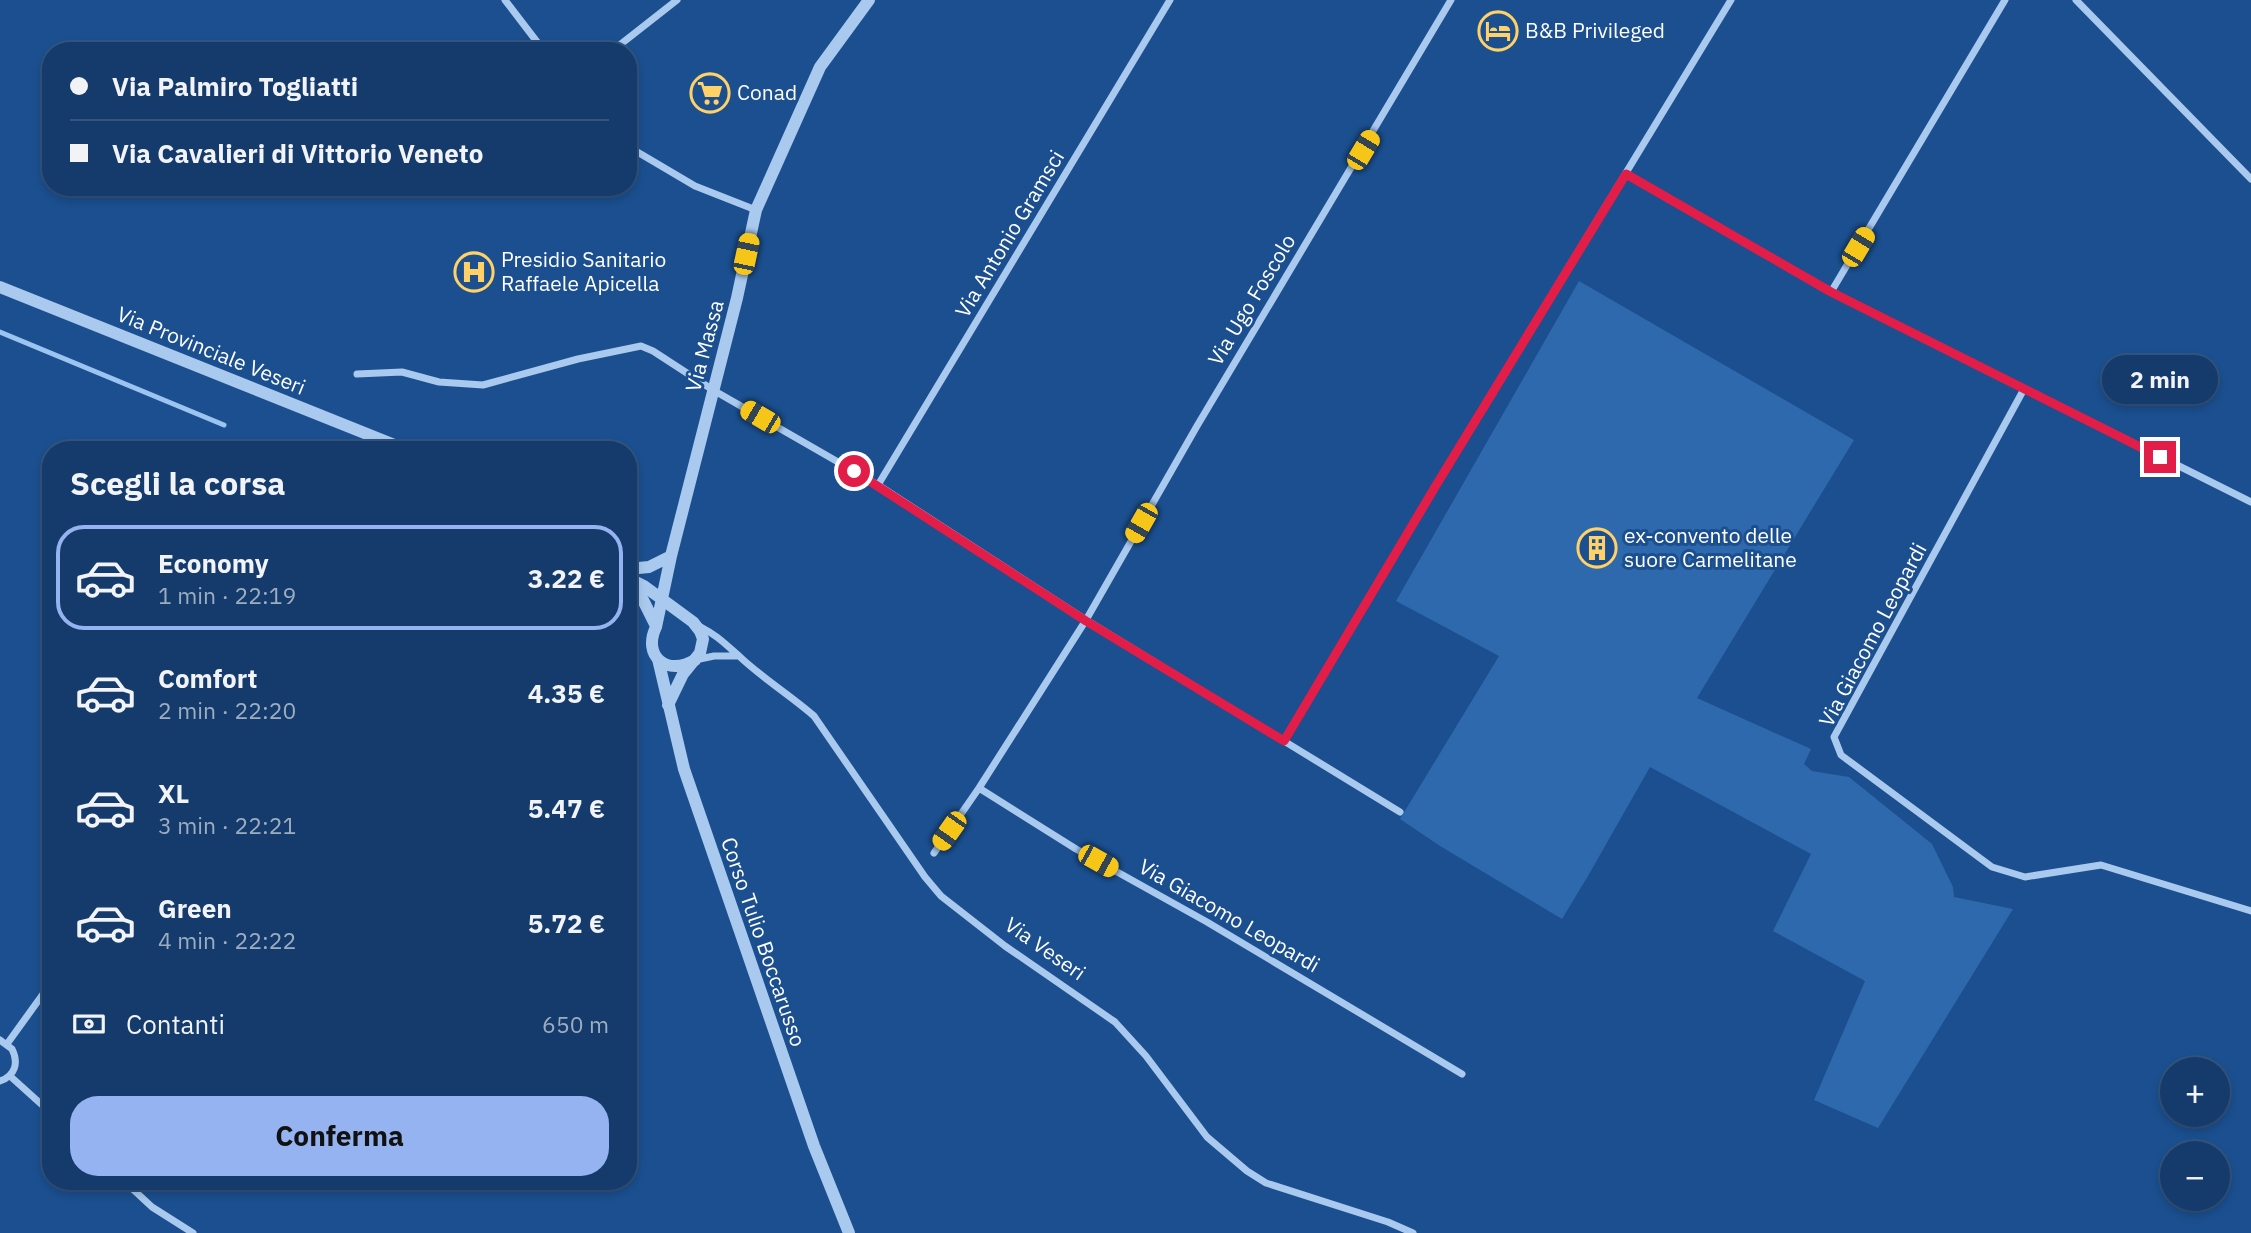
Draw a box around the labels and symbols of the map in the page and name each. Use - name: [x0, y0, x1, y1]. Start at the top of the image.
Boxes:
- hotel icon: B&B Privileged: [1477, 10, 1519, 52]
- place label: B&B Privileged: [1525, 16, 1665, 44]
- supermarket icon: Conad: [689, 72, 731, 114]
- place label: Conad: [737, 78, 797, 106]
- car: [1344, 127, 1383, 173]
- street label: Via Antonio Gramsci: [948, 145, 1070, 322]
- car: [1839, 224, 1878, 270]
- street label: Via Ugo Foscolo: [1201, 229, 1301, 370]
- car: [732, 231, 761, 277]
- place label: Presidio Sanitario Raffaele Apicella: [501, 245, 666, 297]
- hospital icon: Presidio Sanitario Raffaele Apicella: [453, 251, 495, 293]
- street label: Via Massa: [678, 297, 730, 395]
- street label: Via Provinciale Veseri: [113, 299, 310, 401]
- callout: 2 min: [2102, 356, 2218, 405]
- car: [737, 397, 784, 437]
- route end: [2144, 441, 2176, 473]
- route start: [838, 455, 870, 487]
- car: [1122, 500, 1161, 546]
- place label: ex-convento delle suore Carmelitane: [1624, 521, 1797, 573]
- building icon: ex-convento delle suore Carmelitane: [1576, 527, 1618, 569]
- street label: Via Giacomo Leopardi: [1812, 538, 1932, 731]
- car: [929, 808, 970, 854]
- street label: Corso Tulio Boccarusso: [715, 833, 813, 1050]
- car: [1075, 842, 1122, 880]
- street label: Via Giacomo Leopardi: [1134, 852, 1325, 978]
- street label: Via Veseri: [1000, 910, 1092, 986]

